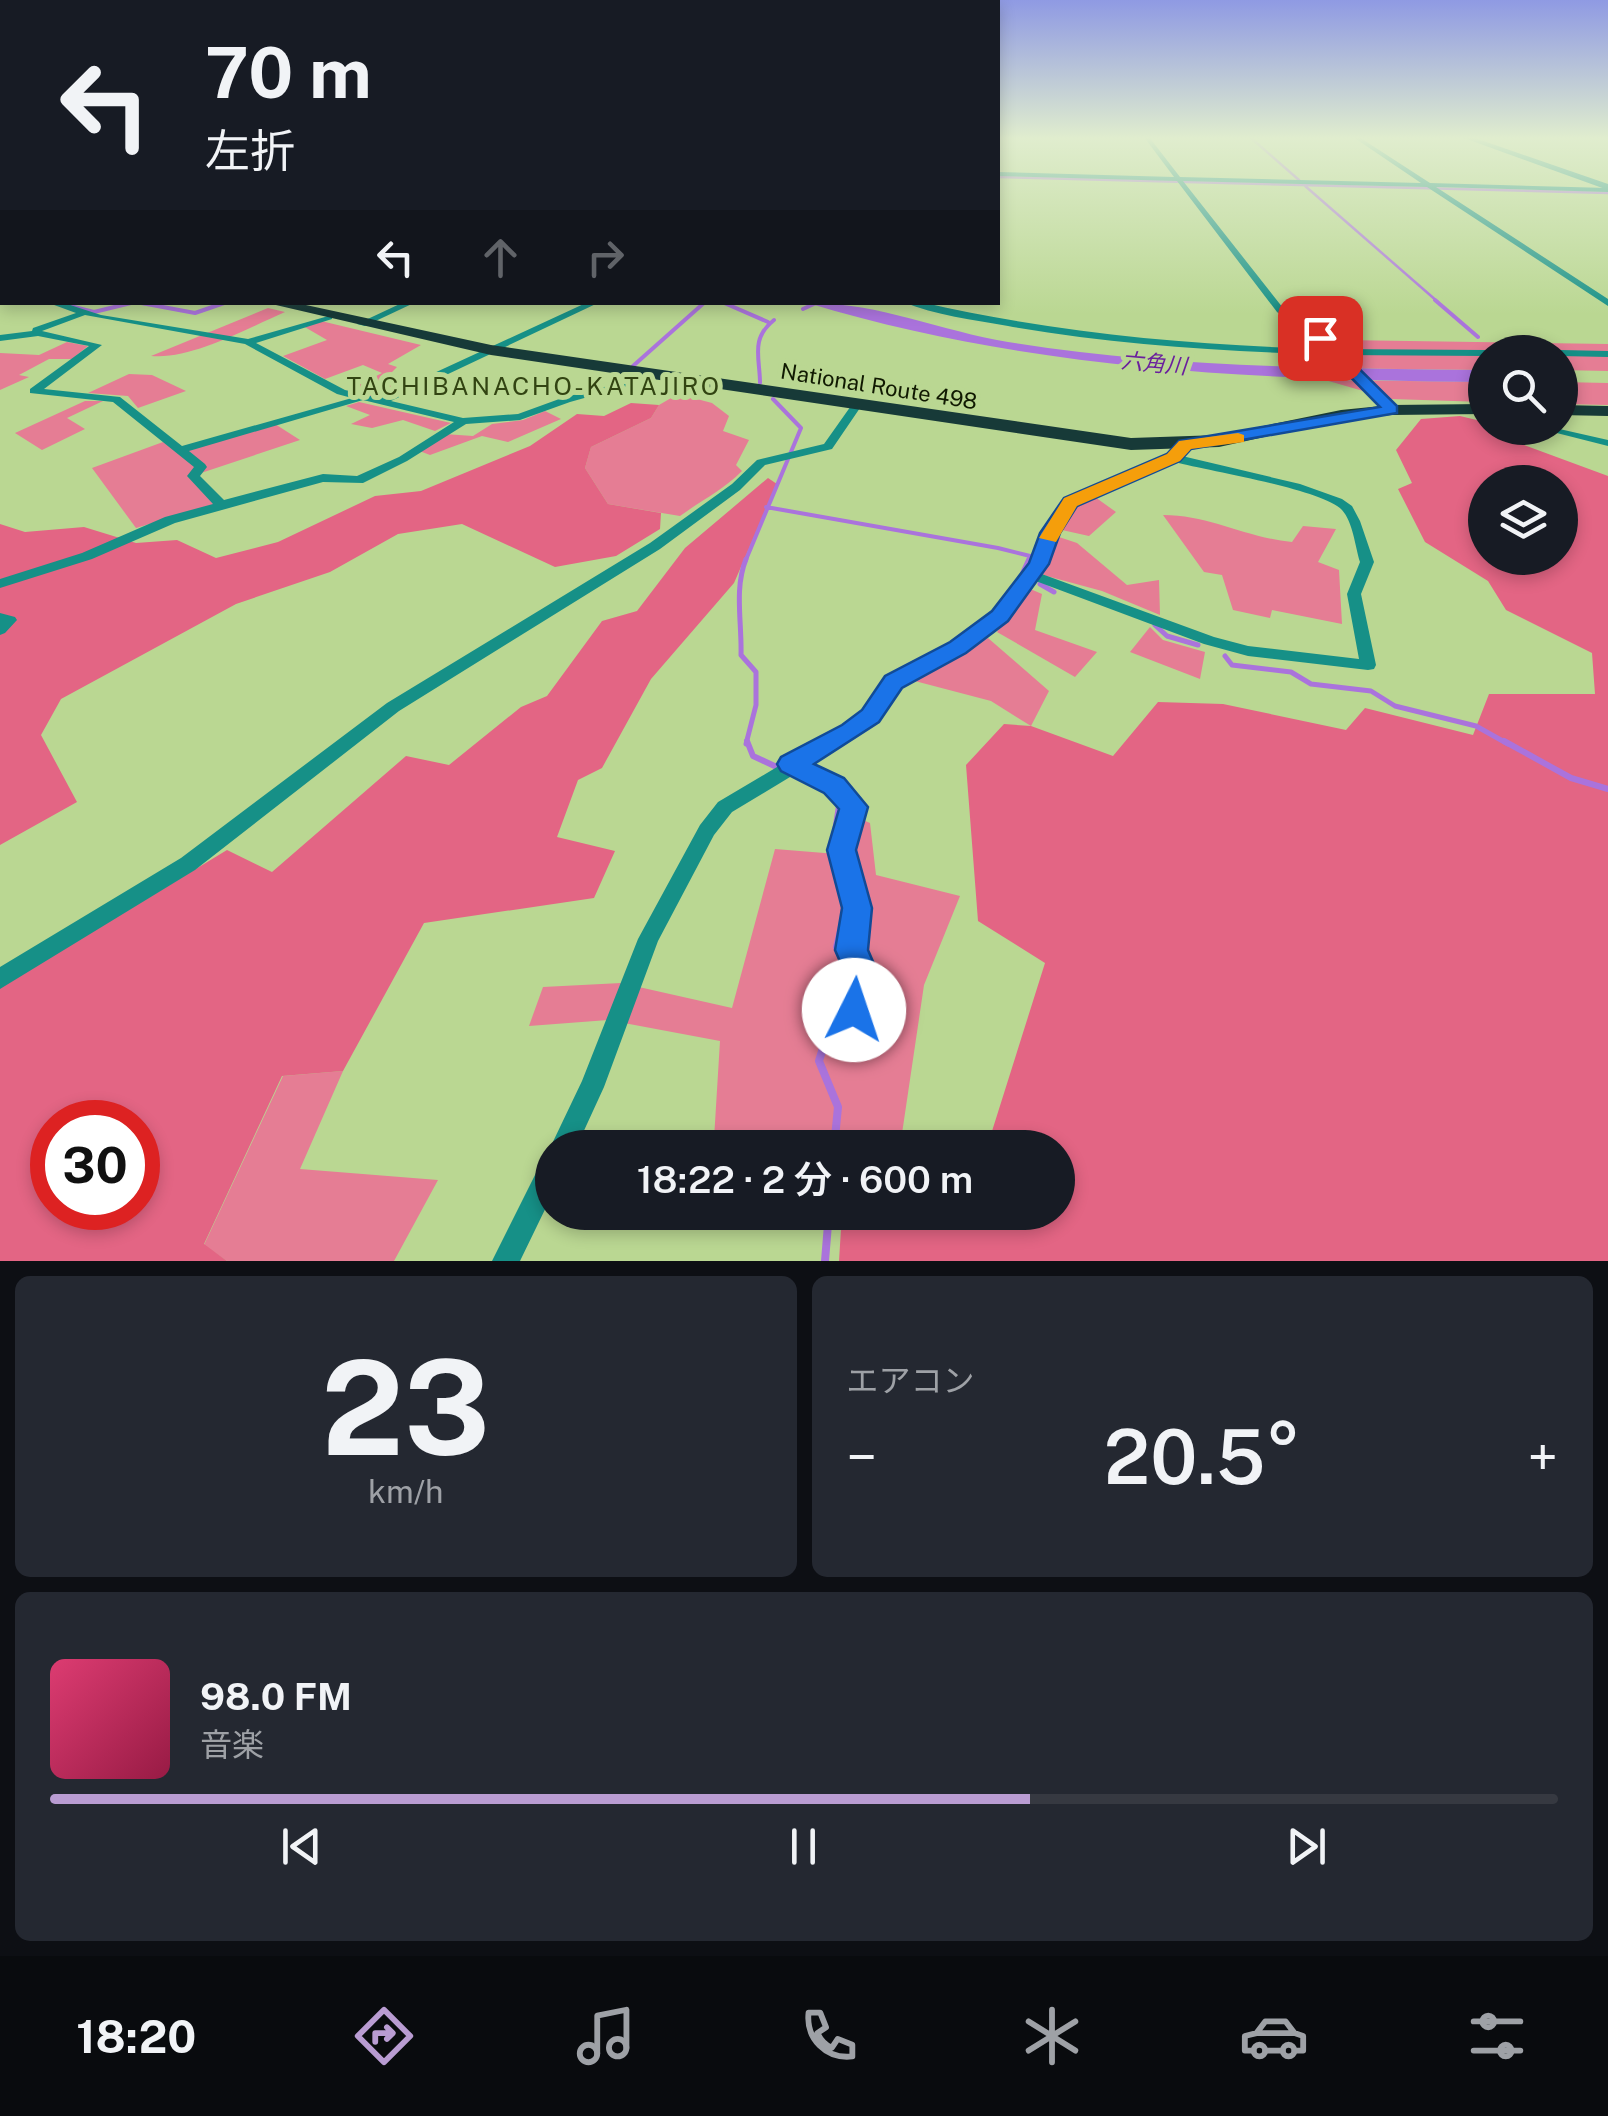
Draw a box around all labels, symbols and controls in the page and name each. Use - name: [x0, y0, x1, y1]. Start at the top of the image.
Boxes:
- text: 70 m: [205, 31, 372, 114]
- icon: left: [40, 40, 170, 170]
- text: 左折: [205, 124, 295, 177]
- icon: left: [368, 230, 423, 285]
- icon: ahead: [473, 230, 528, 285]
- icon: right: [578, 230, 633, 285]
- pin: [1278, 296, 1363, 381]
- icon: arrive: [1293, 311, 1348, 366]
- map controls: [1468, 335, 1578, 575]
- button: search: [1468, 335, 1578, 445]
- water label: 六角川: [1120, 347, 1190, 379]
- street label: National Route 498: [779, 358, 979, 414]
- district label: TACHIBANACHO-KATAJIRO: [346, 371, 722, 401]
- button: layers: [1468, 465, 1578, 575]
- position arrow: [802, 958, 906, 1062]
- speed limit sign: 30: [30, 1100, 160, 1230]
- text: 18:22 · 2 分 · 600 m: [637, 1157, 973, 1202]
- text: 23: [321, 1332, 490, 1484]
- text: エアコン: [847, 1362, 975, 1399]
- text: 20.5°: [1104, 1413, 1301, 1501]
- text: −: [847, 1425, 877, 1489]
- text: +: [1528, 1425, 1558, 1489]
- text: km/h: [368, 1473, 443, 1510]
- text: 98.0 FM: [200, 1674, 352, 1719]
- text: 音楽: [200, 1726, 264, 1763]
- icon: previous: [274, 1819, 329, 1874]
- icon: pause: [776, 1819, 831, 1874]
- icon: next: [1279, 1819, 1334, 1874]
- icon: directions: [349, 2001, 419, 2071]
- icon: music: [571, 2001, 641, 2071]
- icon: phone: [794, 2001, 864, 2071]
- icon: climate: [1017, 2001, 1087, 2071]
- icon: car: [1239, 2001, 1309, 2071]
- icon: filters: [1462, 2001, 1532, 2071]
- text: 18:20: [76, 2010, 196, 2063]

